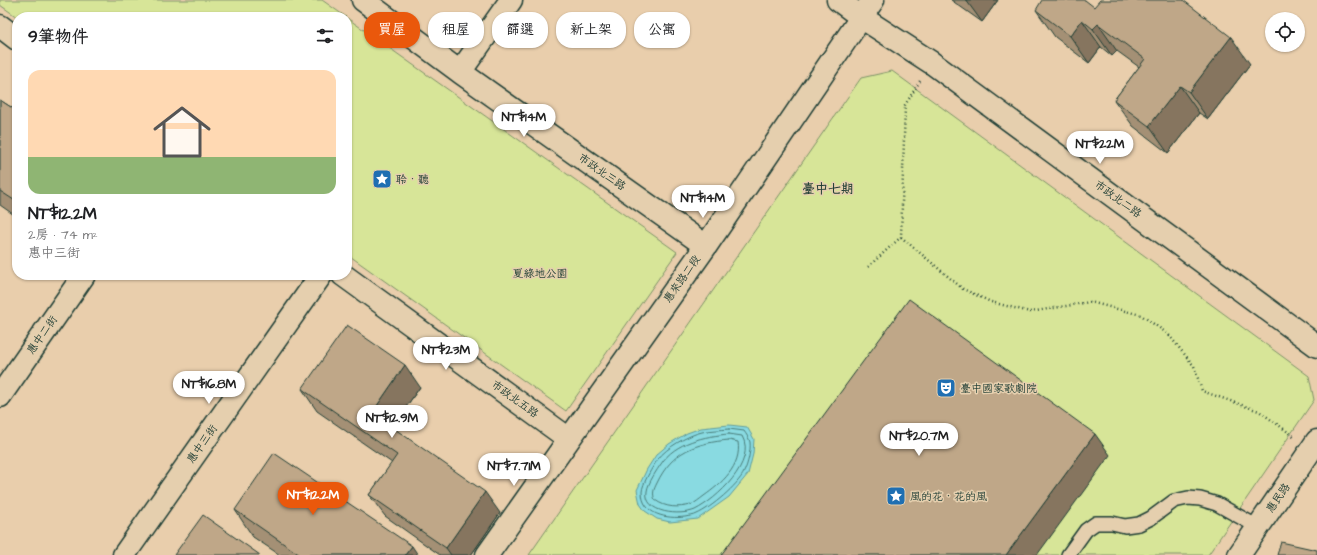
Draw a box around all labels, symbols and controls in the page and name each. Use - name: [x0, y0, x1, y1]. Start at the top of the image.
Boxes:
- chip: 買屋: [364, 12, 420, 48]
- chip: 租屋: [428, 12, 484, 48]
- chip: 篩選: [492, 12, 548, 48]
- chip: 新上架: [556, 12, 626, 48]
- chip: 公寓: [634, 12, 690, 48]
- map controls: [1265, 12, 1305, 52]
- button: locate: [1265, 12, 1305, 52]
- text: 9筆物件: [28, 25, 89, 49]
- icon: filters: [314, 25, 336, 47]
- icon: home: [146, 96, 218, 168]
- pin: NT$14M: [491, 104, 557, 138]
- text: NT$14M: [502, 108, 546, 126]
- pin: NT$22M: [1067, 131, 1133, 165]
- text: NT$22M: [1075, 135, 1125, 153]
- street label: 市政北三路: [575, 150, 629, 194]
- place icon: 聆‧聽: [371, 168, 393, 190]
- place label: 聆‧聽: [396, 172, 429, 187]
- street label: 市政北二路: [1091, 177, 1145, 221]
- district label: 臺中七期: [802, 180, 854, 198]
- pin: NT$14M: [670, 185, 736, 219]
- text: NT$14M: [681, 189, 725, 207]
- text: NT$12.2M: [28, 202, 97, 226]
- text: 2房 · 74 m²: [28, 226, 98, 244]
- text: 惠中三街: [28, 244, 80, 262]
- street label: 惠來路二段: [660, 252, 704, 306]
- park label: 夏綠地公園: [513, 266, 568, 281]
- street label: 惠中二街: [23, 312, 61, 357]
- pin: NT$23M: [413, 337, 479, 371]
- text: NT$23M: [422, 341, 470, 359]
- pin: NT$16.8M: [168, 371, 250, 405]
- text: NT$16.8M: [182, 375, 236, 393]
- street label: 市政北五路: [488, 377, 542, 421]
- theatre icon: 臺中國家歌劇院: [935, 377, 957, 399]
- place label: 臺中國家歌劇院: [960, 381, 1037, 396]
- pin: NT$12.9M: [351, 405, 433, 439]
- text: NT$12.9M: [366, 409, 418, 427]
- street label: 惠中三街: [183, 421, 221, 466]
- pin: NT$20.7M: [878, 423, 960, 457]
- text: NT$20.7M: [889, 427, 949, 445]
- pin: NT$7.71M: [473, 453, 555, 487]
- text: NT$7.71M: [487, 457, 541, 475]
- street label: 惠民路: [1262, 480, 1294, 516]
- pin: NT$12.2M: [272, 482, 354, 516]
- place icon: 風的花‧花的風: [885, 485, 907, 507]
- text: NT$12.2M: [287, 486, 339, 504]
- place label: 風的花‧花的風: [910, 489, 987, 504]

